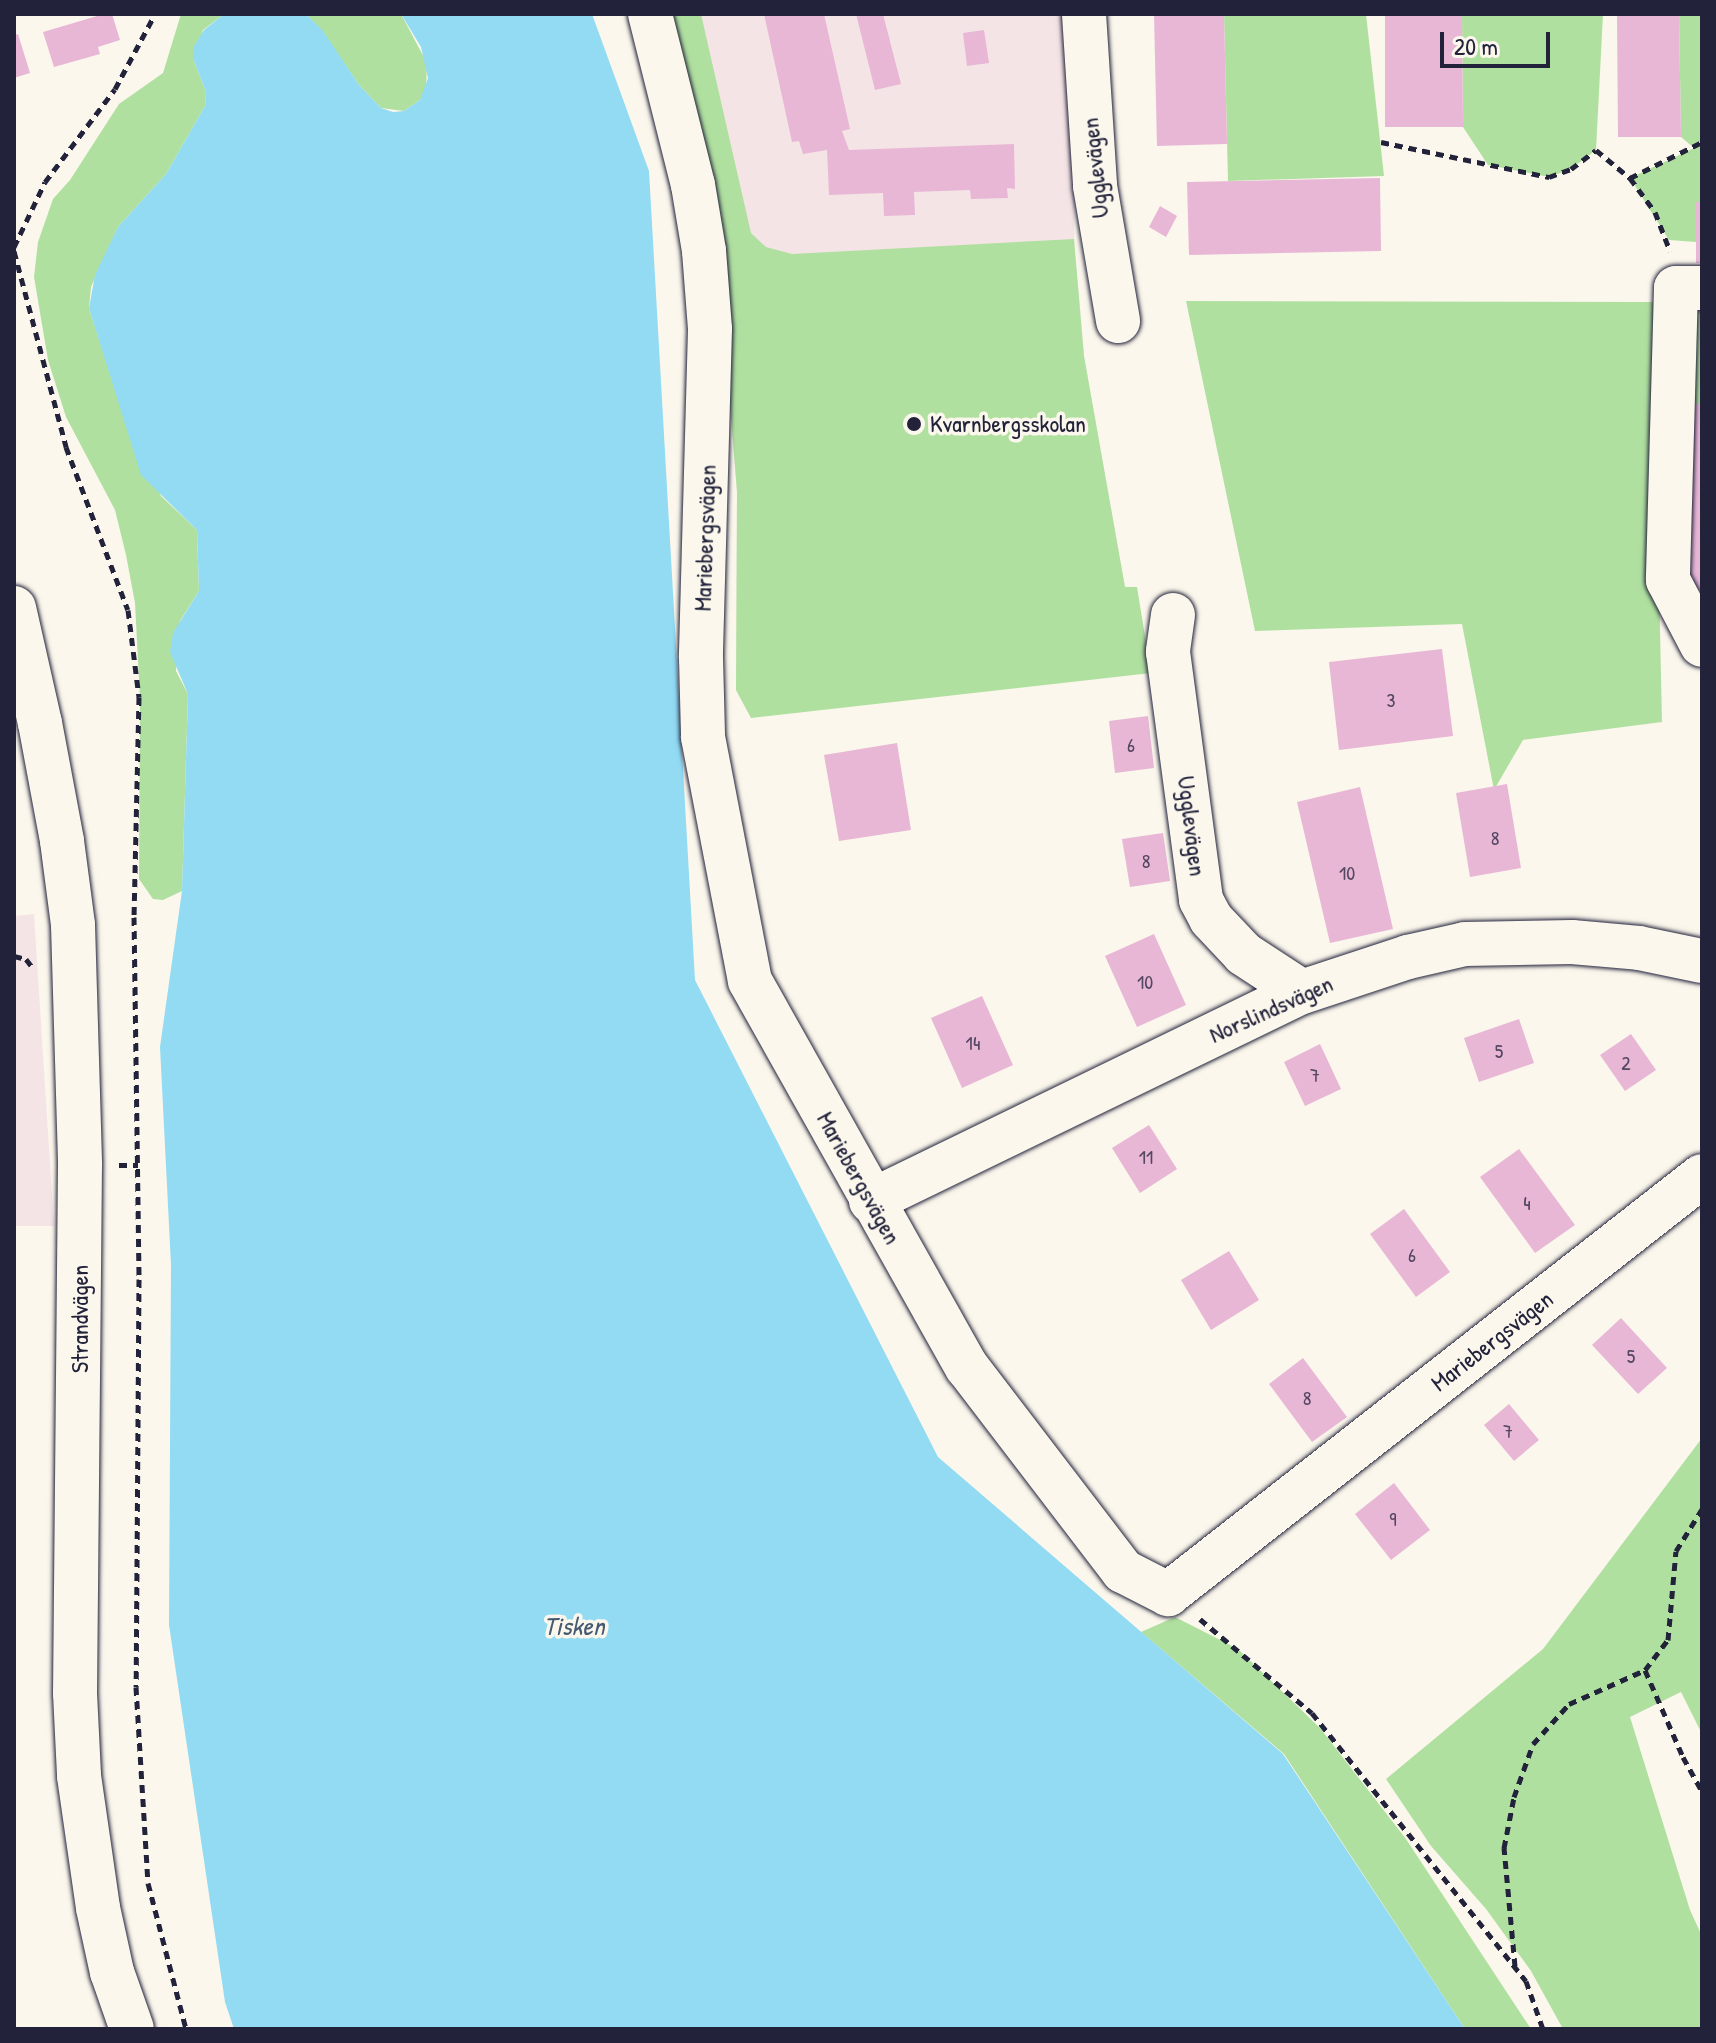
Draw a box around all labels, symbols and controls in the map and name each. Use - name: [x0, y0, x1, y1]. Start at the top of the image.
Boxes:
- scale bar: [1444, 16, 1554, 66]
- text: 20 m: [1454, 30, 1498, 62]
- street label: Ugglevägen: [1075, 116, 1115, 220]
- place label: Kvarnbergsskolan: [930, 410, 1086, 438]
- marker: Kvarnbergsskolan: [905, 415, 923, 433]
- street label: Mariebergsvägen: [688, 464, 722, 612]
- house number: 3: [1387, 687, 1395, 711]
- house number: 6: [1127, 732, 1135, 756]
- street label: Ugglevägen: [1172, 774, 1212, 878]
- house number: 8: [1491, 825, 1499, 849]
- house number: 8: [1142, 848, 1150, 872]
- house number: 10: [1339, 860, 1355, 884]
- house number: 10: [1137, 969, 1153, 993]
- street label: Norslindsvägen: [1205, 969, 1337, 1049]
- house number: 14: [966, 1030, 980, 1054]
- house number: 5: [1495, 1038, 1503, 1062]
- house number: 2: [1621, 1050, 1631, 1074]
- house number: 7: [1310, 1062, 1320, 1086]
- street label: Mariebergsvägen: [811, 1107, 907, 1249]
- house number: 11: [1139, 1144, 1153, 1168]
- house number: 4: [1523, 1190, 1531, 1214]
- house number: 6: [1408, 1242, 1416, 1266]
- street label: Strandvägen: [66, 1265, 94, 1373]
- street label: Mariebergsvägen: [1425, 1285, 1559, 1397]
- house number: 5: [1627, 1343, 1635, 1367]
- house number: 8: [1303, 1385, 1311, 1409]
- house number: 7: [1503, 1418, 1513, 1442]
- house number: 9: [1389, 1506, 1397, 1530]
- water label: Tisken: [544, 1610, 604, 1642]

